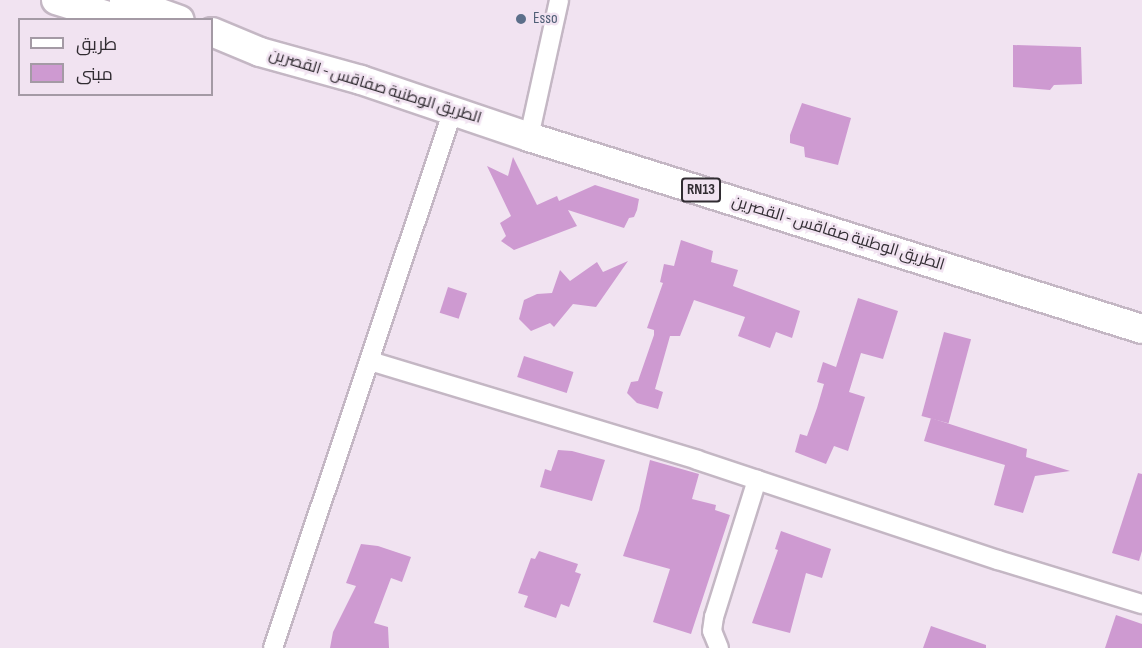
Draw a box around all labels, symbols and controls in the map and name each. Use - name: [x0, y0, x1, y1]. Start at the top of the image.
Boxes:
- place label: Esso: [533, 9, 558, 29]
- marker: Esso: [514, 12, 528, 26]
- legend: [18, 18, 213, 96]
- text: طريق: [76, 34, 117, 55]
- street label: الطريق الوطنية صفاقس - القصرين: [266, 45, 484, 129]
- text: مبنى: [76, 64, 113, 85]
- road number: RN13: [680, 178, 722, 202]
- street label: الطريق الوطنية صفاقس - القصرين: [729, 192, 947, 276]

